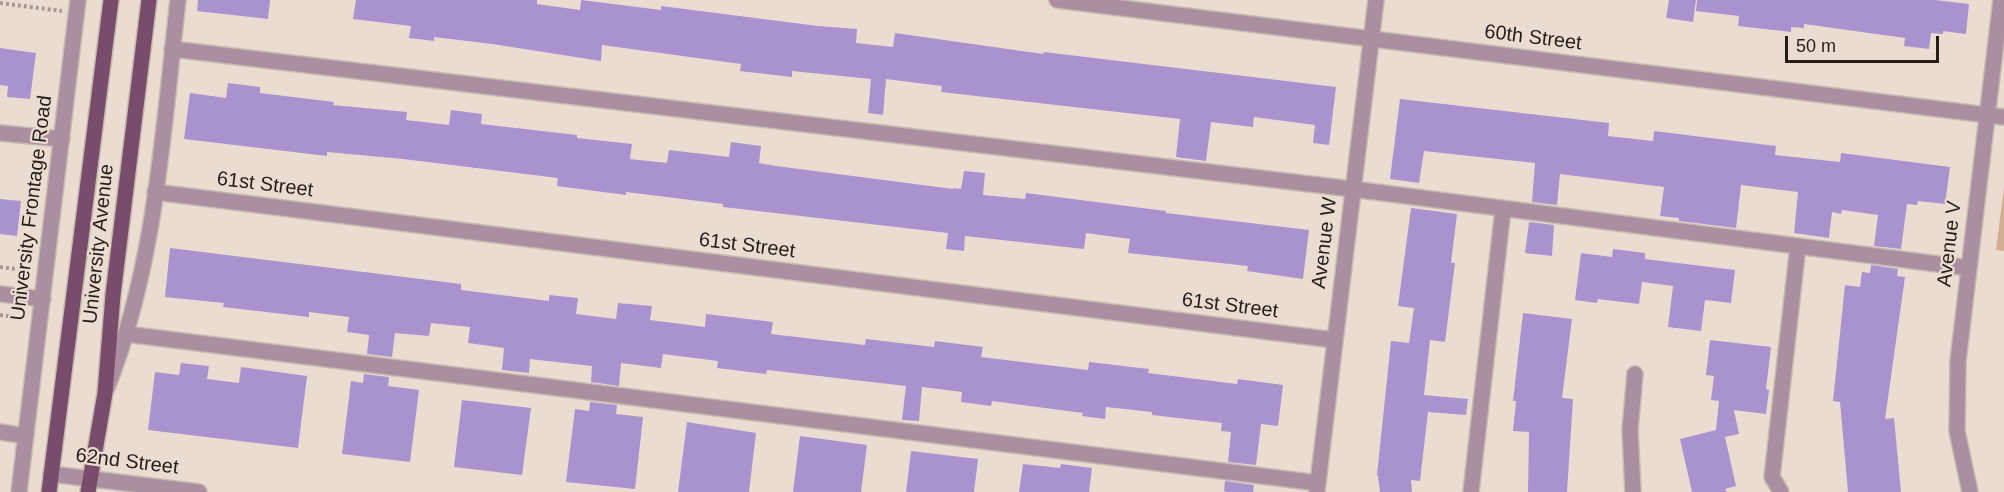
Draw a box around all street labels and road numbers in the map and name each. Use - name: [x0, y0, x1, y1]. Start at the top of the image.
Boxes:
- street label: 60th Street: [1483, 20, 1583, 56]
- street label: University Frontage Road: [6, 94, 58, 322]
- street label: University Avenue: [79, 163, 119, 325]
- street label: 61st Street: [216, 167, 314, 203]
- street label: Avenue W: [1307, 196, 1343, 290]
- street label: Avenue V: [1933, 200, 1967, 288]
- street label: 61st Street: [698, 228, 796, 264]
- street label: 61st Street: [1181, 288, 1279, 324]
- street label: 62nd Street: [74, 444, 180, 480]

